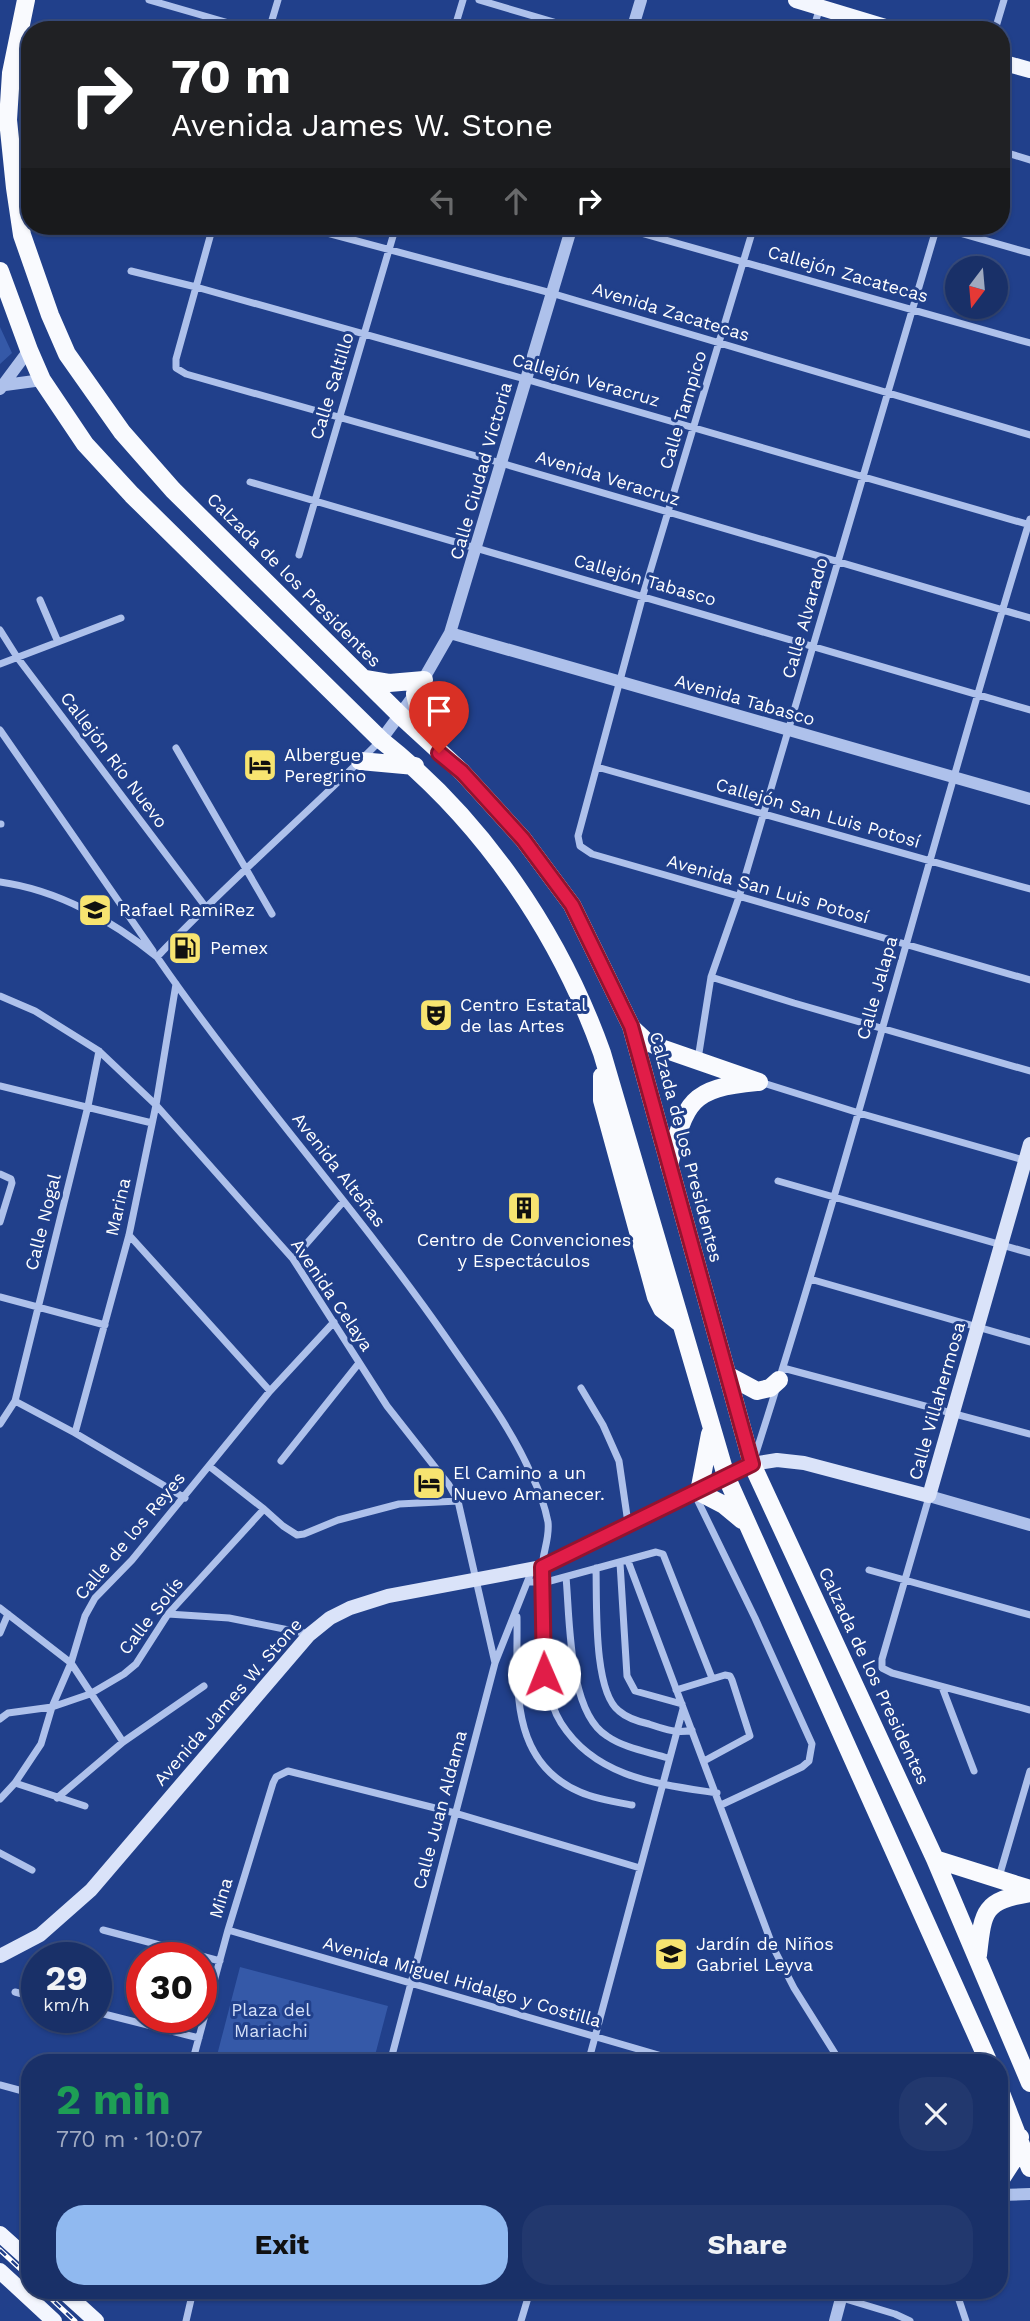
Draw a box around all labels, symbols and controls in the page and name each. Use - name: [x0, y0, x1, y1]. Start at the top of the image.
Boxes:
- text: 70 m: [171, 47, 291, 105]
- icon: right: [56, 49, 147, 140]
- text: Avenida James W. Stone: [171, 106, 553, 144]
- icon: left: [424, 182, 462, 220]
- icon: ahead: [497, 182, 535, 220]
- icon: right: [570, 182, 608, 220]
- street label: Callejón Zacatecas: [765, 241, 931, 306]
- north arrow: [945, 256, 1008, 318]
- map controls: [945, 256, 1008, 319]
- street label: Avenida Zacatecas: [590, 278, 752, 345]
- street label: Calle Saltillo: [305, 330, 358, 442]
- street label: Callejón Veracruz: [510, 348, 662, 411]
- street label: Calle Tampico: [655, 348, 711, 472]
- street label: Calle Ciudad Victoria: [445, 380, 516, 562]
- street label: Avenida Veracruz: [533, 446, 683, 510]
- street label: Calzada de los Presidentes: [203, 488, 386, 671]
- street label: Callejón Tabasco: [571, 549, 719, 610]
- street label: Calle Alvarado: [777, 555, 832, 681]
- street label: Avenida Tabasco: [673, 669, 818, 730]
- pin: [409, 681, 469, 753]
- street label: Callejón Río Nuevo: [56, 688, 172, 832]
- icon: arrive: [420, 692, 458, 730]
- place label: Albergue Peregrino: [284, 744, 366, 786]
- hotel icon: Albergue Peregrino: [241, 746, 279, 784]
- street label: Callejón San Luis Potosí: [713, 773, 923, 852]
- street label: Avenida San Luis Potosí: [665, 850, 872, 927]
- school or university icon: Rafael RamiRez: [76, 891, 114, 929]
- place label: Rafael RamiRez: [119, 899, 255, 920]
- fuel station icon: Pemex: [166, 929, 204, 967]
- street label: Calle Jalapa: [852, 934, 901, 1042]
- place label: Pemex: [210, 937, 268, 958]
- place label: Centro Estatal de las Artes: [460, 994, 587, 1036]
- theatre icon: Centro Estatal de las Artes: [417, 996, 455, 1034]
- street label: Calzada de los Presidentes: [646, 1029, 727, 1264]
- street label: Avenida Alteñas: [288, 1108, 391, 1231]
- street label: Calle Nogal: [20, 1171, 65, 1273]
- street label: Marina: [101, 1176, 134, 1238]
- building icon: Centro de Convenciones y Espectáculos: [505, 1189, 543, 1227]
- place label: Centro de Convenciones y Espectáculos: [417, 1229, 631, 1271]
- street label: Avenida Celaya: [287, 1234, 378, 1355]
- street label: Calle Villahermosa: [904, 1319, 969, 1482]
- place label: El Camino a un Nuevo Amanecer.: [453, 1462, 605, 1504]
- hotel icon: El Camino a un Nuevo Amanecer.: [410, 1464, 448, 1502]
- street label: Calle de los Reyes: [70, 1467, 189, 1604]
- street label: Calzada de los Presidentes: [815, 1564, 934, 1788]
- street label: Calle Solís: [114, 1573, 187, 1658]
- street label: Avenida James W. Stone: [149, 1614, 306, 1790]
- position arrow: [507, 1637, 581, 1711]
- street label: Calle Juan Aldama: [408, 1728, 471, 1892]
- street label: Mina: [204, 1875, 237, 1921]
- street label: Avenida Miguel Hidalgo y Costilla: [321, 1932, 604, 2031]
- place label: Jardín de Niños Gabriel Leyva: [696, 1933, 834, 1975]
- school or university icon: Jardín de Niños Gabriel Leyva: [652, 1935, 690, 1973]
- speed limit sign: 30: [126, 1942, 217, 2033]
- text: 29: [45, 1957, 88, 1999]
- text: km/h: [43, 1994, 90, 2015]
- park label: Plaza del Mariachi: [231, 1999, 311, 2041]
- text: 2 min: [56, 2075, 171, 2124]
- button: close: [899, 2077, 973, 2151]
- text: 770 m · 10:07: [56, 2126, 203, 2153]
- button: Exit: [56, 2205, 508, 2285]
- button: Share: [522, 2205, 973, 2285]

